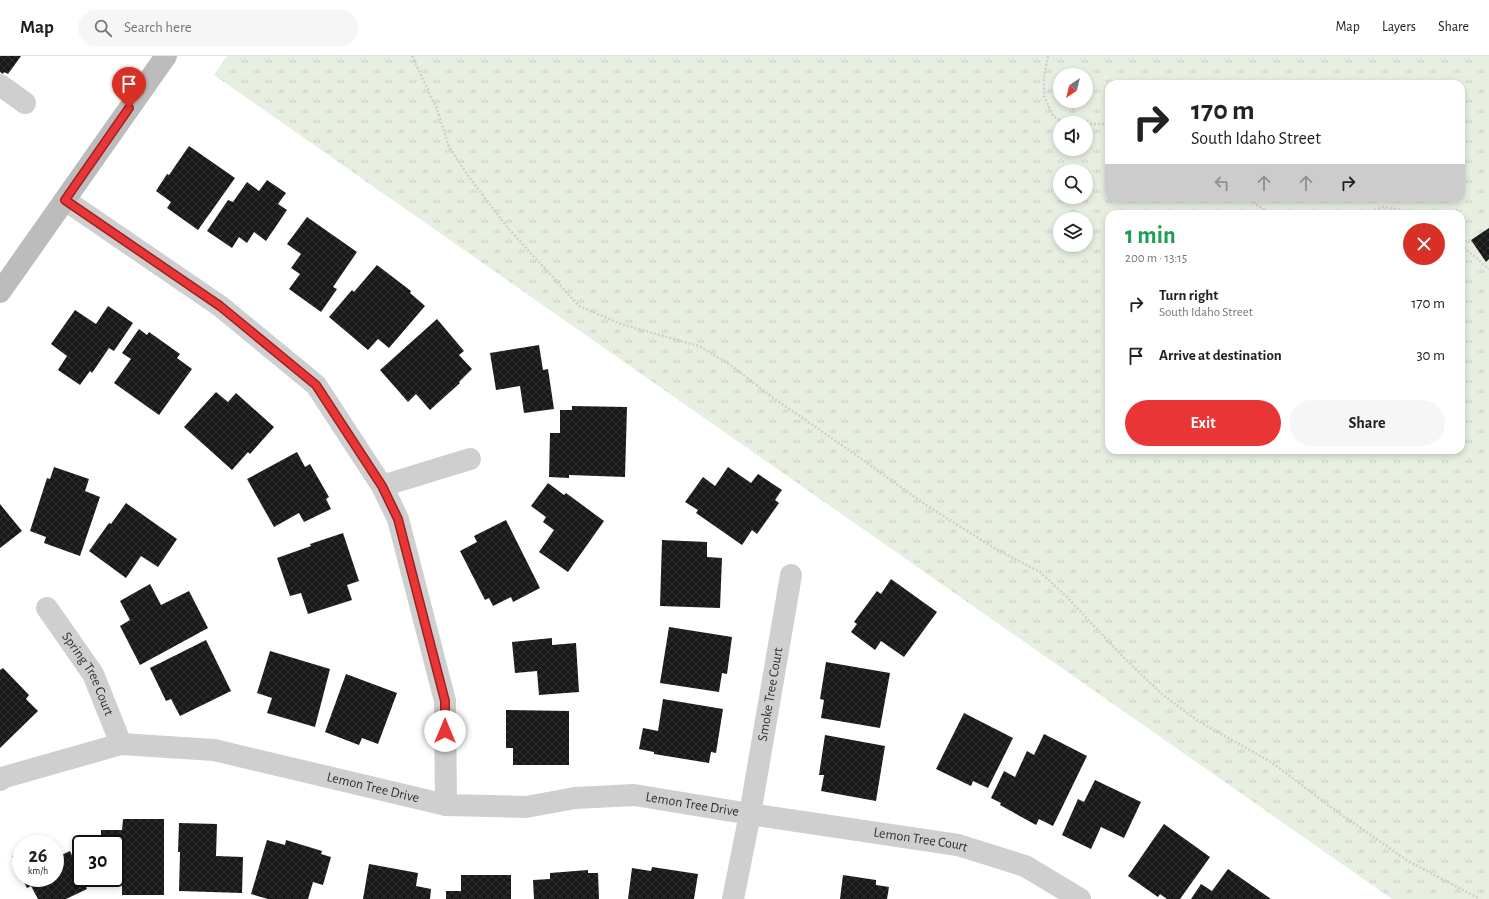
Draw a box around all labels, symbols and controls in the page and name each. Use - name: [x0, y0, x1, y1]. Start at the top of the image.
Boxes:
- search box: [78, 10, 358, 46]
- icon: search: [92, 17, 114, 39]
- text: Map: [20, 18, 54, 37]
- text: Search here: [124, 20, 192, 35]
- text: Map: [1335, 20, 1360, 34]
- text: Layers: [1382, 20, 1416, 34]
- text: Share: [1438, 20, 1469, 34]
- pin: [112, 67, 146, 108]
- north arrow: [1053, 68, 1093, 108]
- map controls: [1053, 68, 1093, 252]
- icon: arrive: [118, 73, 140, 95]
- icon: right: [1125, 96, 1177, 148]
- text: 170 m: [1191, 97, 1255, 125]
- button: sound: [1053, 116, 1093, 156]
- text: South Idaho Street: [1191, 130, 1321, 148]
- button: search: [1053, 164, 1093, 204]
- icon: left: [1211, 172, 1233, 194]
- icon: ahead: [1253, 172, 1275, 194]
- icon: ahead: [1295, 172, 1317, 194]
- icon: right: [1337, 172, 1359, 194]
- button: layers: [1053, 212, 1093, 252]
- button: close: [1403, 223, 1445, 265]
- text: 1 min: [1125, 224, 1176, 248]
- text: 200 m · 13:15: [1125, 252, 1187, 265]
- text: Turn right: [1159, 288, 1218, 303]
- icon: right: [1125, 293, 1147, 315]
- text: 170 m: [1411, 296, 1445, 311]
- text: South Idaho Street: [1159, 306, 1253, 319]
- icon: arrive: [1125, 345, 1147, 367]
- text: Arrive at destination: [1159, 348, 1282, 363]
- text: 30 m: [1416, 348, 1445, 363]
- button: Exit: [1125, 400, 1281, 446]
- button: Share: [1289, 400, 1445, 446]
- street label: Spring Tree Court: [59, 630, 116, 718]
- street label: Smoke Tree Court: [756, 646, 786, 742]
- position arrow: [424, 710, 466, 752]
- street label: Lemon Tree Drive: [325, 770, 421, 805]
- street label: Lemon Tree Drive: [644, 790, 740, 819]
- street label: Lemon Tree Court: [872, 825, 970, 855]
- speed limit sign: 30: [72, 835, 124, 887]
- text: 26: [28, 846, 48, 866]
- text: km/h: [28, 866, 48, 876]

